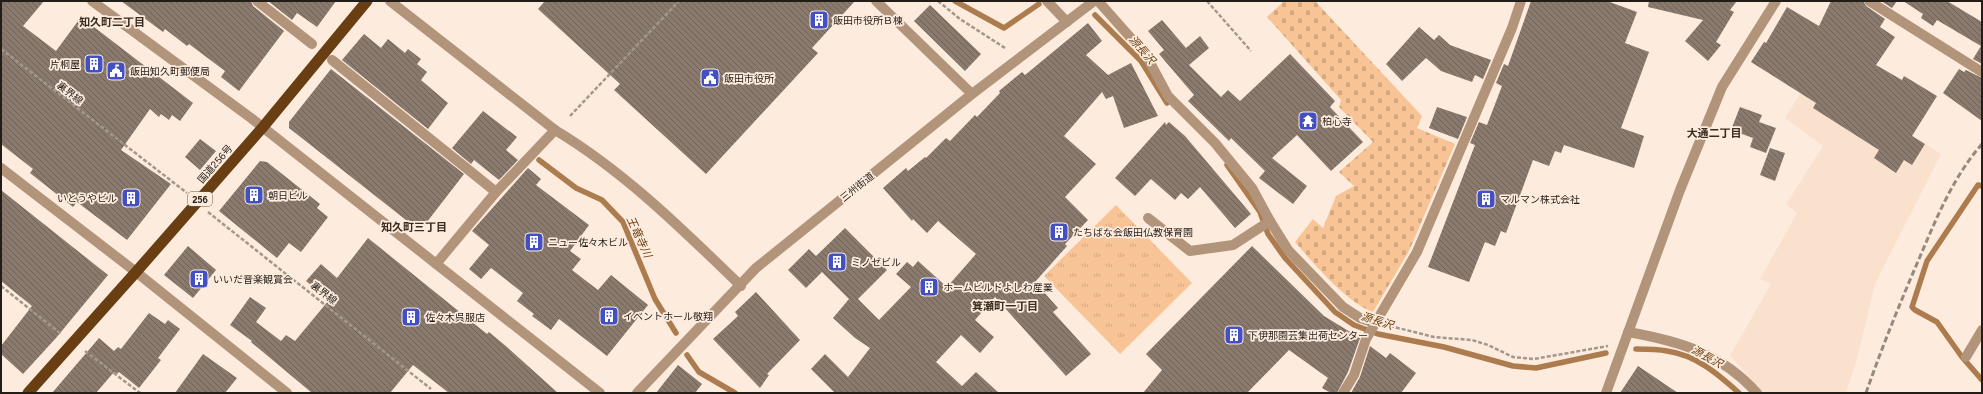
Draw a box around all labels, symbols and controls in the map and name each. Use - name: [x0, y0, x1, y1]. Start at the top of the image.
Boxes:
- building icon: 飯田市役所Ｂ棟: [808, 9, 830, 31]
- place label: 飯田市役所Ｂ棟: [833, 14, 903, 27]
- district label: 知久町二丁目: [79, 16, 145, 29]
- water label: 源長沢: [1126, 33, 1159, 68]
- building icon: 片桐屋: [83, 53, 105, 75]
- place label: 片桐屋: [50, 58, 80, 71]
- public building icon: 飯田知久町郵便局: [105, 60, 127, 82]
- place label: 飯田知久町郵便局: [130, 65, 210, 78]
- public building icon: 飯田市役所: [699, 67, 721, 89]
- place label: 飯田市役所: [724, 72, 774, 85]
- street label: 裏界線: [54, 79, 86, 107]
- temple icon: 柏心寺: [1297, 110, 1319, 132]
- place label: 柏心寺: [1322, 115, 1352, 128]
- district label: 大通二丁目: [1687, 127, 1742, 140]
- street label: 国道256号: [195, 142, 235, 186]
- street label: 三州街道: [837, 169, 877, 205]
- building icon: 朝日ビル: [243, 184, 265, 206]
- building icon: いとうやビル: [120, 187, 142, 209]
- building icon: マルマン株式会社: [1475, 188, 1497, 210]
- place label: 朝日ビル: [268, 189, 308, 202]
- place label: いとうやビル: [57, 192, 117, 205]
- road number: 256: [188, 192, 212, 206]
- place label: マルマン株式会社: [1500, 193, 1580, 206]
- water label: 王竜寺川: [624, 214, 655, 261]
- district label: 知久町三丁目: [381, 221, 447, 234]
- building icon: たちばな会飯田仏教保育園: [1048, 221, 1070, 243]
- place label: たちばな会飯田仏教保育園: [1073, 226, 1193, 239]
- building icon: ニュー佐々木ビル: [523, 231, 545, 253]
- place label: ニュー佐々木ビル: [548, 236, 628, 249]
- building icon: ミノゼビル: [826, 251, 848, 273]
- place label: ミノゼビル: [851, 256, 901, 269]
- building icon: いいだ音楽観賞会: [188, 268, 210, 290]
- place label: いいだ音楽観賞会: [213, 273, 293, 286]
- building icon: ホームビルドよしわ産業: [918, 276, 940, 298]
- street label: 裏界線: [308, 279, 340, 307]
- place label: ホームビルドよしわ産業: [943, 281, 1053, 294]
- district label: 箕瀬町一丁目: [972, 300, 1038, 313]
- building icon: イベントホール敬翔: [598, 305, 620, 327]
- building icon: 佐々木呉服店: [400, 306, 422, 328]
- place label: イベントホール敬翔: [623, 310, 713, 323]
- water label: 源長沢: [1359, 310, 1397, 333]
- place label: 佐々木呉服店: [425, 311, 485, 324]
- building icon: 下伊那園芸集出荷センター: [1223, 324, 1245, 346]
- place label: 下伊那園芸集出荷センター: [1248, 329, 1368, 342]
- water label: 源長沢: [1689, 343, 1726, 372]

